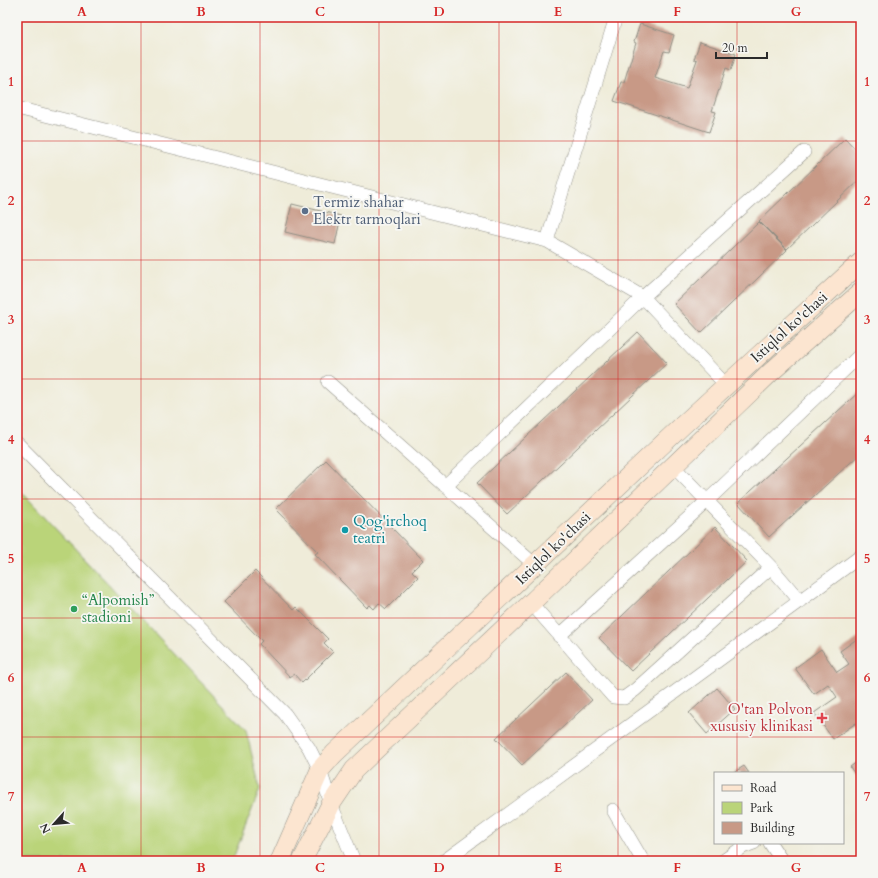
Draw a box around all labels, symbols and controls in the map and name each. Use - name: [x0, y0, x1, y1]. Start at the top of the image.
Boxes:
- text: A: [77, 3, 87, 21]
- text: B: [196, 3, 206, 21]
- text: C: [315, 3, 325, 21]
- text: D: [433, 3, 445, 21]
- text: E: [554, 3, 562, 21]
- text: F: [673, 3, 681, 21]
- text: G: [791, 3, 802, 21]
- scale bar: [716, 34, 767, 60]
- text: 20 m: [722, 40, 749, 56]
- text: 1: [8, 73, 14, 91]
- text: 1: [864, 73, 870, 91]
- text: 2: [8, 192, 15, 210]
- place label: Termiz shahar Elektr tarmoqlari: [313, 192, 421, 229]
- text: 2: [864, 192, 871, 210]
- marker: Termiz shahar Elektr tarmoqlari: [300, 206, 310, 216]
- street label: Istiqlol ko'chasi: [746, 287, 832, 367]
- text: 3: [8, 311, 15, 329]
- text: 3: [864, 311, 871, 329]
- text: 4: [8, 431, 15, 449]
- text: 4: [864, 431, 871, 449]
- street label: Istiqlol ko'chasi: [511, 507, 595, 589]
- place label: Qog'irchoq teatri: [353, 511, 427, 548]
- marker: Qog'irchoq teatri: [340, 525, 350, 535]
- text: 5: [8, 550, 14, 568]
- text: 5: [864, 550, 870, 568]
- place label: “Alpomish” stadioni: [82, 590, 155, 627]
- marker: “Alpomish” stadioni: [69, 604, 79, 614]
- text: 6: [8, 669, 15, 687]
- text: 6: [864, 669, 871, 687]
- place label: O'tan Polvon xususiy klinikasi: [710, 699, 813, 736]
- marker: O'tan Polvon xususiy klinikasi: [816, 712, 828, 724]
- legend: [714, 772, 844, 844]
- text: Road: [750, 780, 777, 796]
- text: 7: [8, 788, 15, 806]
- text: 7: [864, 788, 871, 806]
- text: Park: [750, 800, 774, 816]
- north arrow: [34, 804, 74, 844]
- text: N: [36, 820, 54, 836]
- text: Building: [750, 820, 795, 836]
- text: A: [77, 859, 87, 877]
- text: B: [196, 859, 206, 877]
- text: C: [315, 859, 325, 877]
- text: D: [433, 859, 445, 877]
- text: E: [554, 859, 562, 877]
- text: F: [673, 859, 681, 877]
- text: G: [791, 859, 802, 877]

